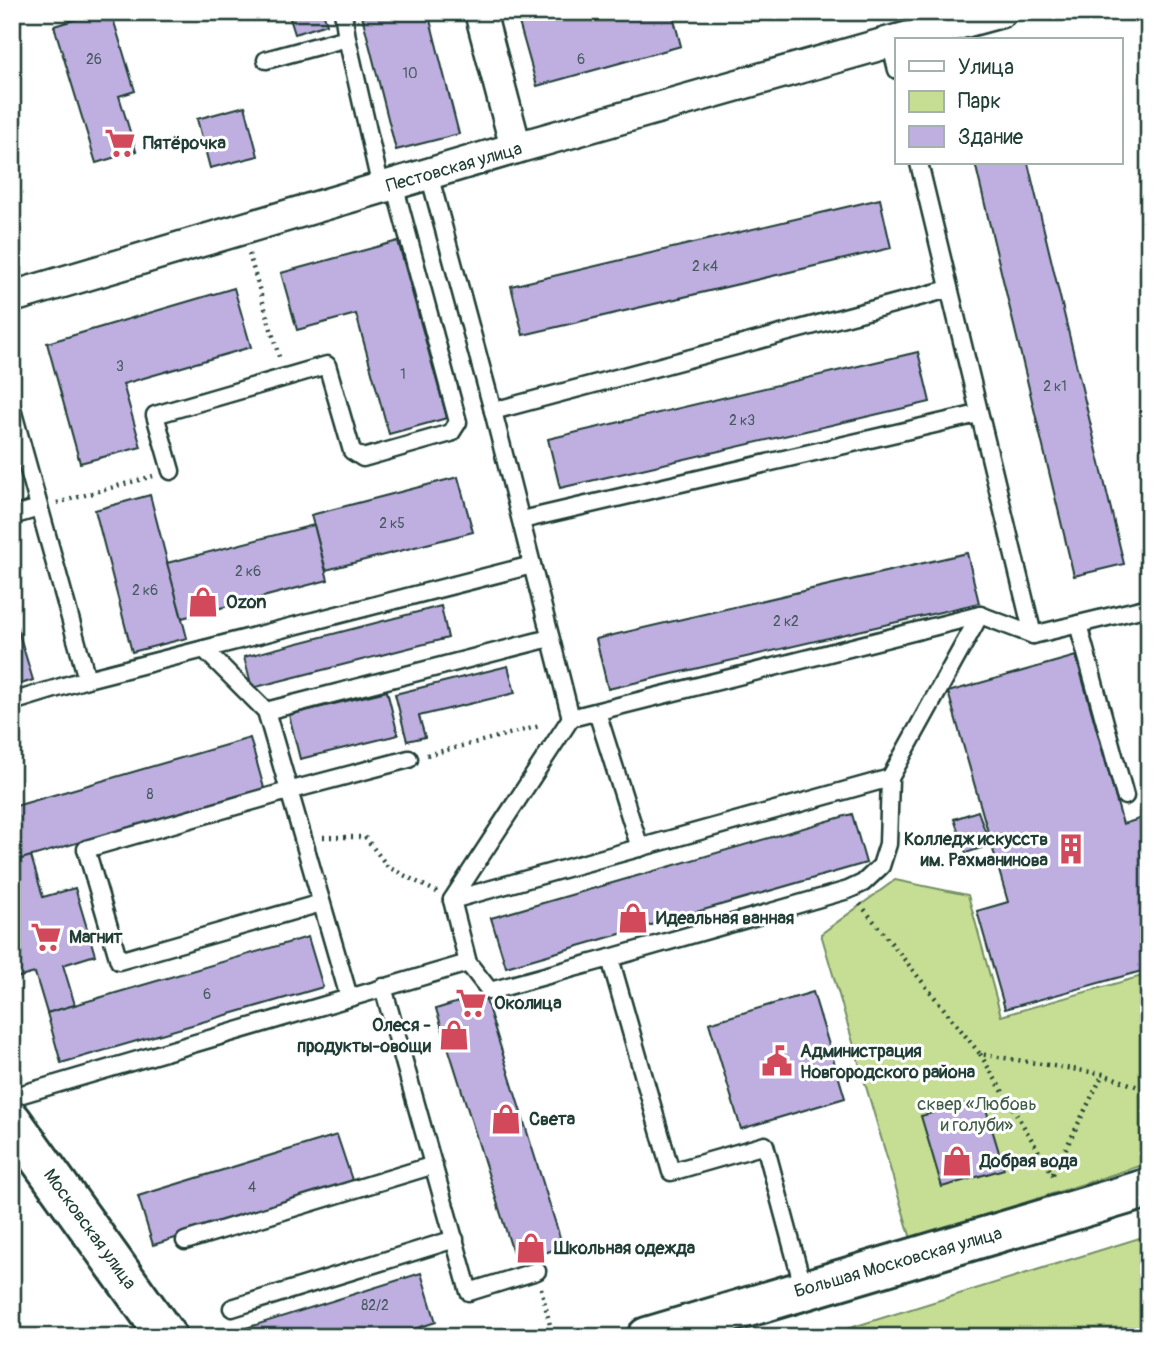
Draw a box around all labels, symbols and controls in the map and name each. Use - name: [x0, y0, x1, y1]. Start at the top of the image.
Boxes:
- legend: [895, 38, 1122, 164]
- house number: 26: [86, 51, 102, 68]
- house number: 6: [577, 51, 585, 68]
- text: Улица: [958, 54, 1014, 81]
- house number: 10: [402, 65, 418, 82]
- text: Парк: [958, 88, 1001, 115]
- text: Здание: [958, 124, 1024, 151]
- supermarket icon: Пятёрочка: [103, 126, 137, 160]
- place label: Пятёрочка: [143, 132, 227, 155]
- street label: Пестовская улица: [384, 137, 525, 198]
- house number: 2 к4: [692, 258, 718, 275]
- house number: 3: [116, 358, 124, 375]
- house number: 1: [400, 366, 406, 383]
- house number: 2 к1: [1043, 378, 1067, 395]
- house number: 2 к3: [729, 412, 755, 429]
- house number: 2 к5: [379, 515, 405, 532]
- house number: 2 к6: [235, 563, 261, 580]
- house number: 2 к6: [132, 582, 158, 599]
- shop icon: Ozon: [186, 585, 220, 619]
- place label: Ozon: [226, 591, 266, 614]
- house number: 2 к2: [773, 613, 799, 630]
- house number: 8: [146, 786, 154, 803]
- place label: Колледж искусств им. Рахманинова: [904, 828, 1049, 872]
- building icon: Колледж искусств им. Рахманинова: [1054, 832, 1088, 866]
- shop icon: Идеальная ванная: [616, 901, 650, 935]
- place label: Идеальная ванная: [656, 907, 794, 930]
- supermarket icon: Магнит: [29, 920, 63, 954]
- place label: Магнит: [69, 926, 123, 949]
- house number: 6: [203, 986, 211, 1003]
- supermarket icon: Околица: [454, 986, 488, 1020]
- place label: Околица: [494, 992, 562, 1015]
- place label: Олеся - продукты-овощи: [297, 1014, 431, 1058]
- shop icon: Олеся - продукты-овощи: [437, 1018, 471, 1052]
- place label: Администрация Новгородского района: [800, 1040, 976, 1084]
- public building icon: Администрация Новгородского района: [760, 1044, 794, 1078]
- park label: сквер «Любовь и голуби»: [917, 1093, 1037, 1137]
- shop icon: Света: [489, 1102, 523, 1136]
- place label: Света: [529, 1108, 576, 1131]
- shop icon: Добрая вода: [940, 1144, 974, 1178]
- place label: Добрая вода: [979, 1150, 1078, 1173]
- street label: Московская улица: [38, 1164, 141, 1294]
- house number: 4: [248, 1179, 256, 1196]
- street label: Большая Московская улица: [792, 1222, 1005, 1303]
- shop icon: Школьная одежда: [514, 1231, 548, 1265]
- place label: Школьная одежда: [553, 1237, 696, 1260]
- house number: 82/2: [361, 1297, 389, 1314]

